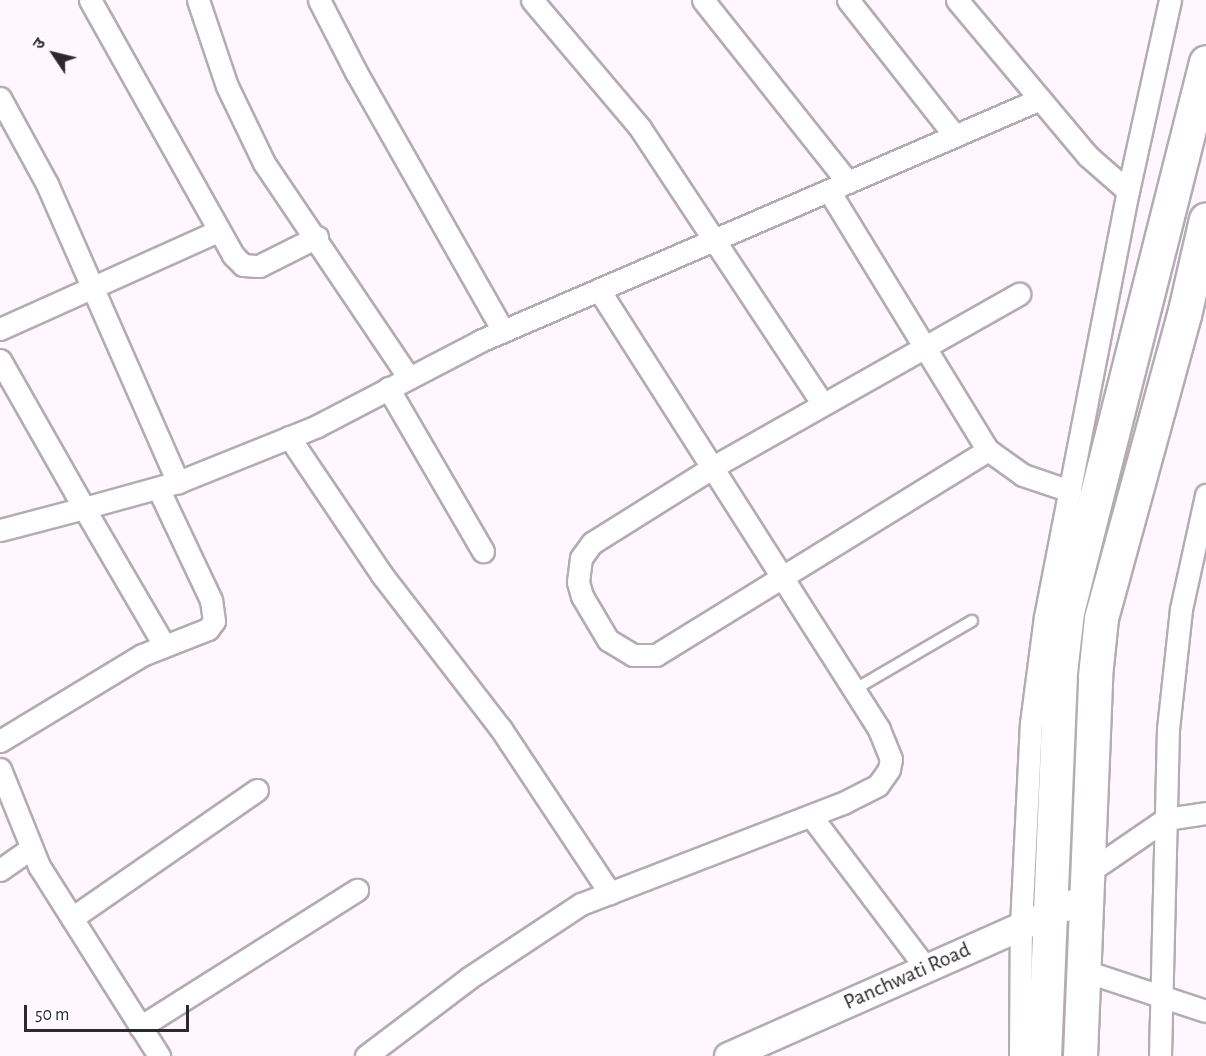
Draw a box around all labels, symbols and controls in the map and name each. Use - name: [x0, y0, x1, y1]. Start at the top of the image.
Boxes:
- north arrow: [24, 24, 84, 84]
- text: उ: [30, 35, 48, 52]
- street label: Panchwati Road: [839, 936, 975, 1016]
- scale bar: [27, 993, 192, 1031]
- text: 50 m: [35, 1006, 69, 1024]

